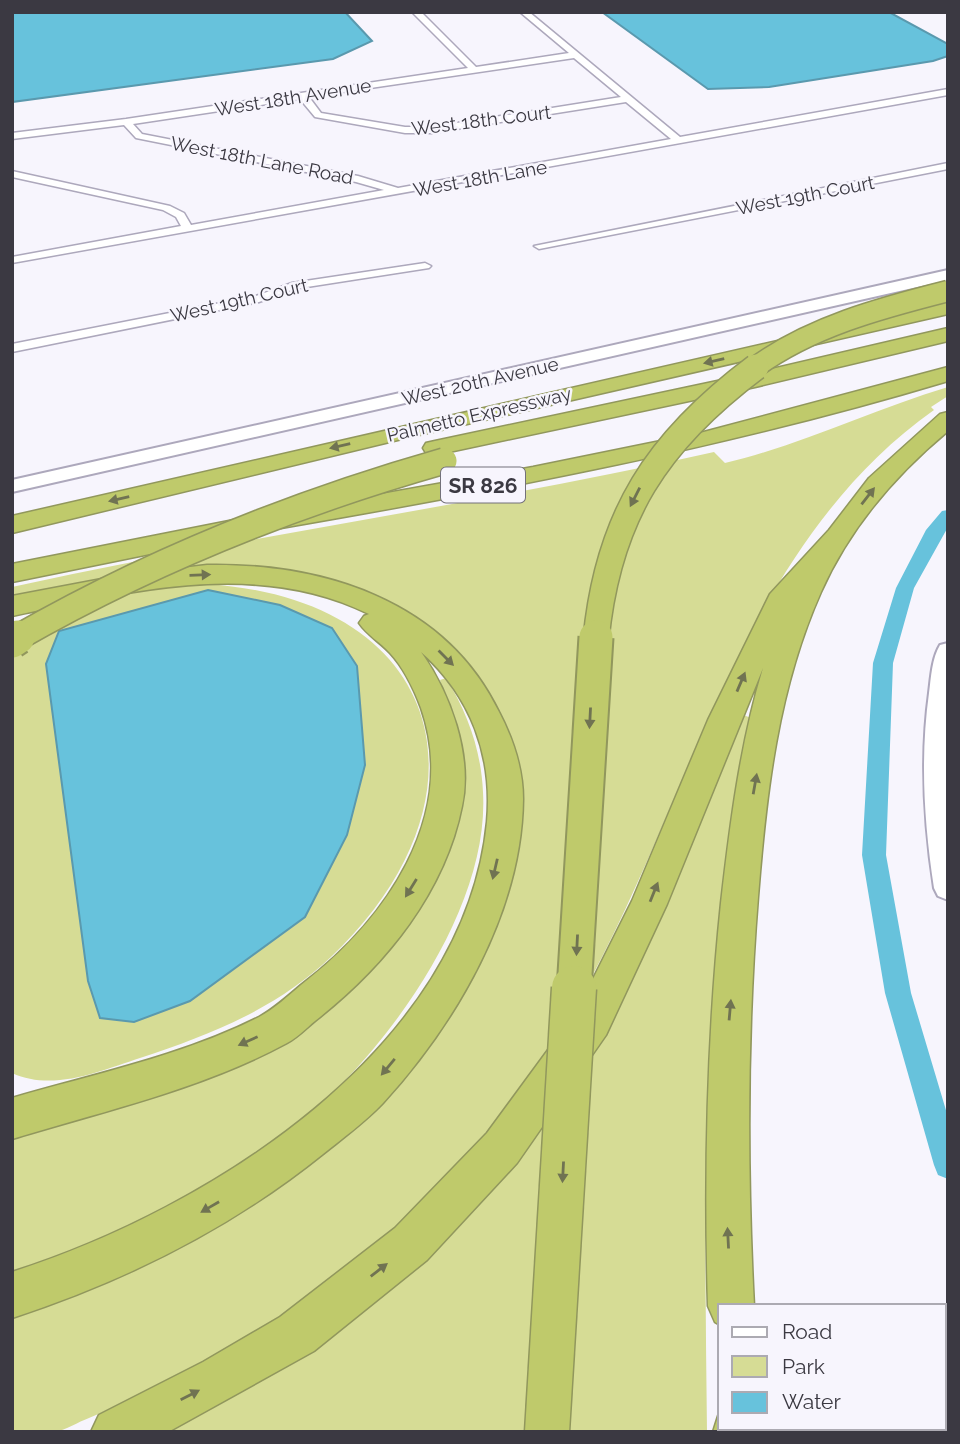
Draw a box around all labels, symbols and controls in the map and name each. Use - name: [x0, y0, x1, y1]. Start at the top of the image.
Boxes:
- street label: West 18th Avenue: [213, 74, 373, 120]
- street label: West 18th Court: [410, 100, 553, 139]
- street label: West 18th Lane Road: [169, 131, 355, 189]
- street label: West 18th Lane: [411, 155, 549, 201]
- street label: West 19th Court: [734, 171, 877, 219]
- street label: West 19th Court: [168, 273, 310, 327]
- street label: West 20th Avenue: [400, 352, 560, 410]
- one-way arrow: [703, 356, 725, 367]
- street label: Palmetto Expressway: [385, 382, 573, 446]
- one-way arrow: [329, 441, 351, 452]
- road number: SR 826: [441, 468, 525, 503]
- one-way arrow: [629, 487, 641, 507]
- one-way arrow: [860, 488, 875, 506]
- one-way arrow: [108, 494, 130, 505]
- one-way arrow: [190, 570, 212, 581]
- one-way arrow: [437, 650, 454, 667]
- one-way arrow: [736, 671, 747, 692]
- one-way arrow: [585, 707, 596, 729]
- one-way arrow: [749, 773, 760, 795]
- one-way arrow: [489, 858, 500, 880]
- one-way arrow: [405, 879, 418, 898]
- one-way arrow: [649, 881, 660, 902]
- one-way arrow: [571, 934, 582, 956]
- one-way arrow: [725, 999, 736, 1021]
- one-way arrow: [238, 1035, 258, 1047]
- one-way arrow: [380, 1057, 395, 1075]
- one-way arrow: [558, 1161, 569, 1183]
- one-way arrow: [200, 1201, 220, 1213]
- one-way arrow: [722, 1226, 733, 1248]
- one-way arrow: [369, 1262, 387, 1277]
- legend: [718, 1304, 946, 1430]
- text: Road: [782, 1319, 832, 1344]
- text: Park: [782, 1354, 825, 1379]
- one-way arrow: [180, 1389, 200, 1401]
- text: Water: [782, 1389, 841, 1414]

